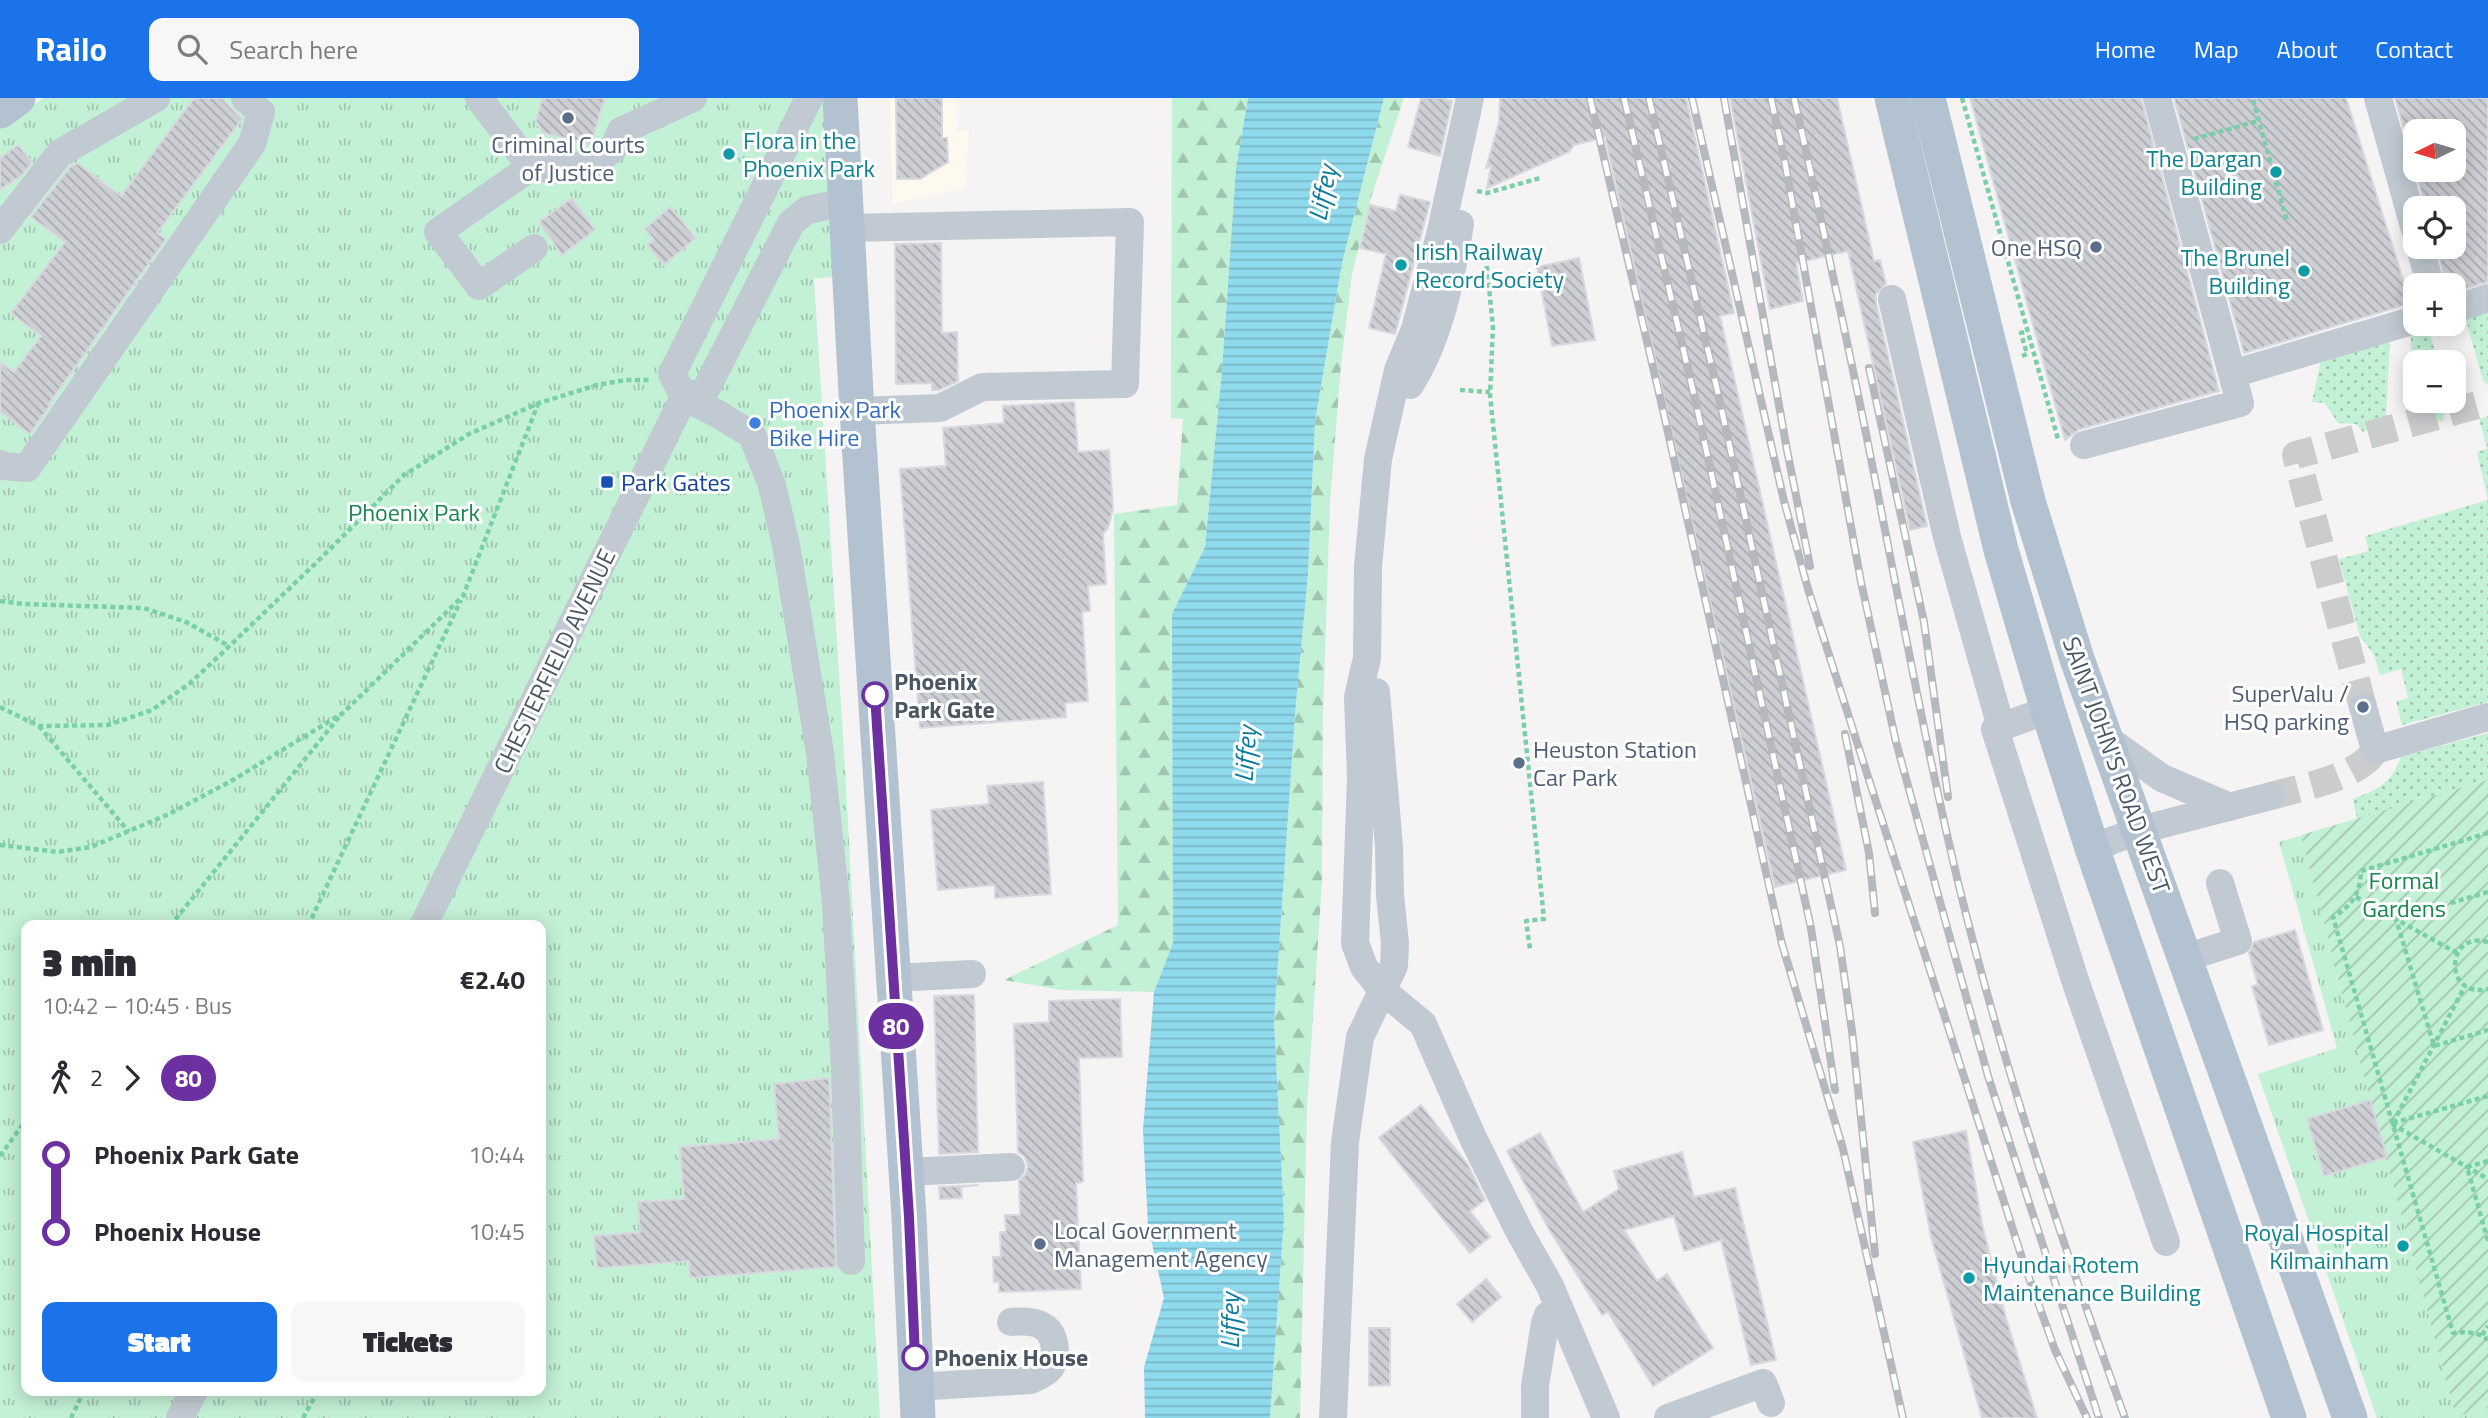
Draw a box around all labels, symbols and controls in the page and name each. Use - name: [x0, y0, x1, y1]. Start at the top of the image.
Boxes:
- search box: [149, 18, 639, 81]
- text: Railo: [35, 24, 107, 74]
- icon: search: [173, 30, 211, 68]
- text: Search here: [229, 30, 358, 69]
- text: Home: [2095, 31, 2156, 67]
- text: Map: [2194, 31, 2239, 67]
- text: About: [2277, 31, 2337, 67]
- text: Contact: [2375, 31, 2453, 67]
- marker: Criminal Courts of Justice: [560, 110, 576, 126]
- north arrow: [2403, 119, 2466, 182]
- map controls: [2403, 119, 2466, 413]
- place label: Flora in the Phoenix Park: [743, 122, 876, 186]
- place label: Criminal Courts of Justice: [491, 126, 645, 190]
- place label: The Dargan Building: [2146, 140, 2262, 204]
- marker: Flora in the Phoenix Park: [721, 146, 737, 162]
- water label: Liffey: [1298, 159, 1347, 224]
- marker: The Dargan Building: [2268, 164, 2284, 180]
- button: locate: [2403, 196, 2466, 259]
- place label: One HSQ: [1991, 229, 2082, 265]
- place label: Irish Railway Record Society: [1415, 233, 1565, 297]
- marker: One HSQ: [2088, 239, 2104, 255]
- place label: The Brunel Building: [2181, 239, 2290, 303]
- marker: Irish Railway Record Society: [1393, 257, 1409, 273]
- marker: The Brunel Building: [2296, 263, 2312, 279]
- button: +: [2403, 273, 2466, 336]
- button: −: [2403, 350, 2466, 413]
- place label: Phoenix Park Bike Hire: [769, 391, 902, 455]
- marker: Phoenix Park Bike Hire: [747, 415, 763, 431]
- place label: Park Gates: [621, 464, 731, 500]
- marker: Park Gates: [599, 474, 615, 490]
- park label: Phoenix Park: [348, 494, 481, 530]
- street label: CHESTERFIELD AVENUE: [484, 543, 624, 779]
- street label: SAINT JOHN'S ROAD WEST: [2054, 631, 2180, 899]
- place label: Phoenix Park Gate: [894, 663, 995, 727]
- place label: SuperValu / HSQ parking: [2224, 675, 2349, 739]
- marker: Phoenix Park Gate: [862, 682, 888, 708]
- marker: SuperValu / HSQ parking: [2355, 699, 2371, 715]
- water label: Liffey: [1224, 721, 1267, 783]
- place label: Heuston Station Car Park: [1533, 731, 1697, 795]
- marker: Heuston Station Car Park: [1511, 755, 1527, 771]
- park label: Formal Gardens: [2362, 862, 2446, 926]
- text: 3 min: [42, 933, 136, 991]
- text: €2.40: [460, 960, 525, 999]
- text: 10:42 – 10:45 · Bus: [42, 988, 232, 1023]
- line badge: 80: [864, 1003, 928, 1049]
- text: 80: [883, 1008, 909, 1044]
- icon: walk: [42, 1059, 80, 1097]
- icon: forward: [113, 1059, 151, 1097]
- text: 2: [90, 1060, 103, 1095]
- text: 80: [175, 1060, 202, 1096]
- text: Phoenix Park Gate: [94, 1135, 299, 1174]
- text: 10:44: [468, 1137, 525, 1172]
- text: Phoenix House: [94, 1212, 261, 1251]
- place label: Local Government Management Agency: [1054, 1212, 1268, 1276]
- text: 10:45: [468, 1214, 525, 1249]
- place label: Royal Hospital Kilmainham: [2244, 1214, 2389, 1278]
- marker: Local Government Management Agency: [1032, 1236, 1048, 1252]
- marker: Royal Hospital Kilmainham: [2395, 1238, 2411, 1254]
- place label: Hyundai Rotem Maintenance Building: [1983, 1246, 2201, 1310]
- marker: Hyundai Rotem Maintenance Building: [1961, 1270, 1977, 1286]
- water label: Liffey: [1210, 1290, 1249, 1349]
- button: Start: [42, 1302, 277, 1382]
- button: Tickets: [291, 1302, 525, 1382]
- place label: Phoenix House: [934, 1339, 1088, 1375]
- marker: Phoenix House: [902, 1344, 928, 1370]

